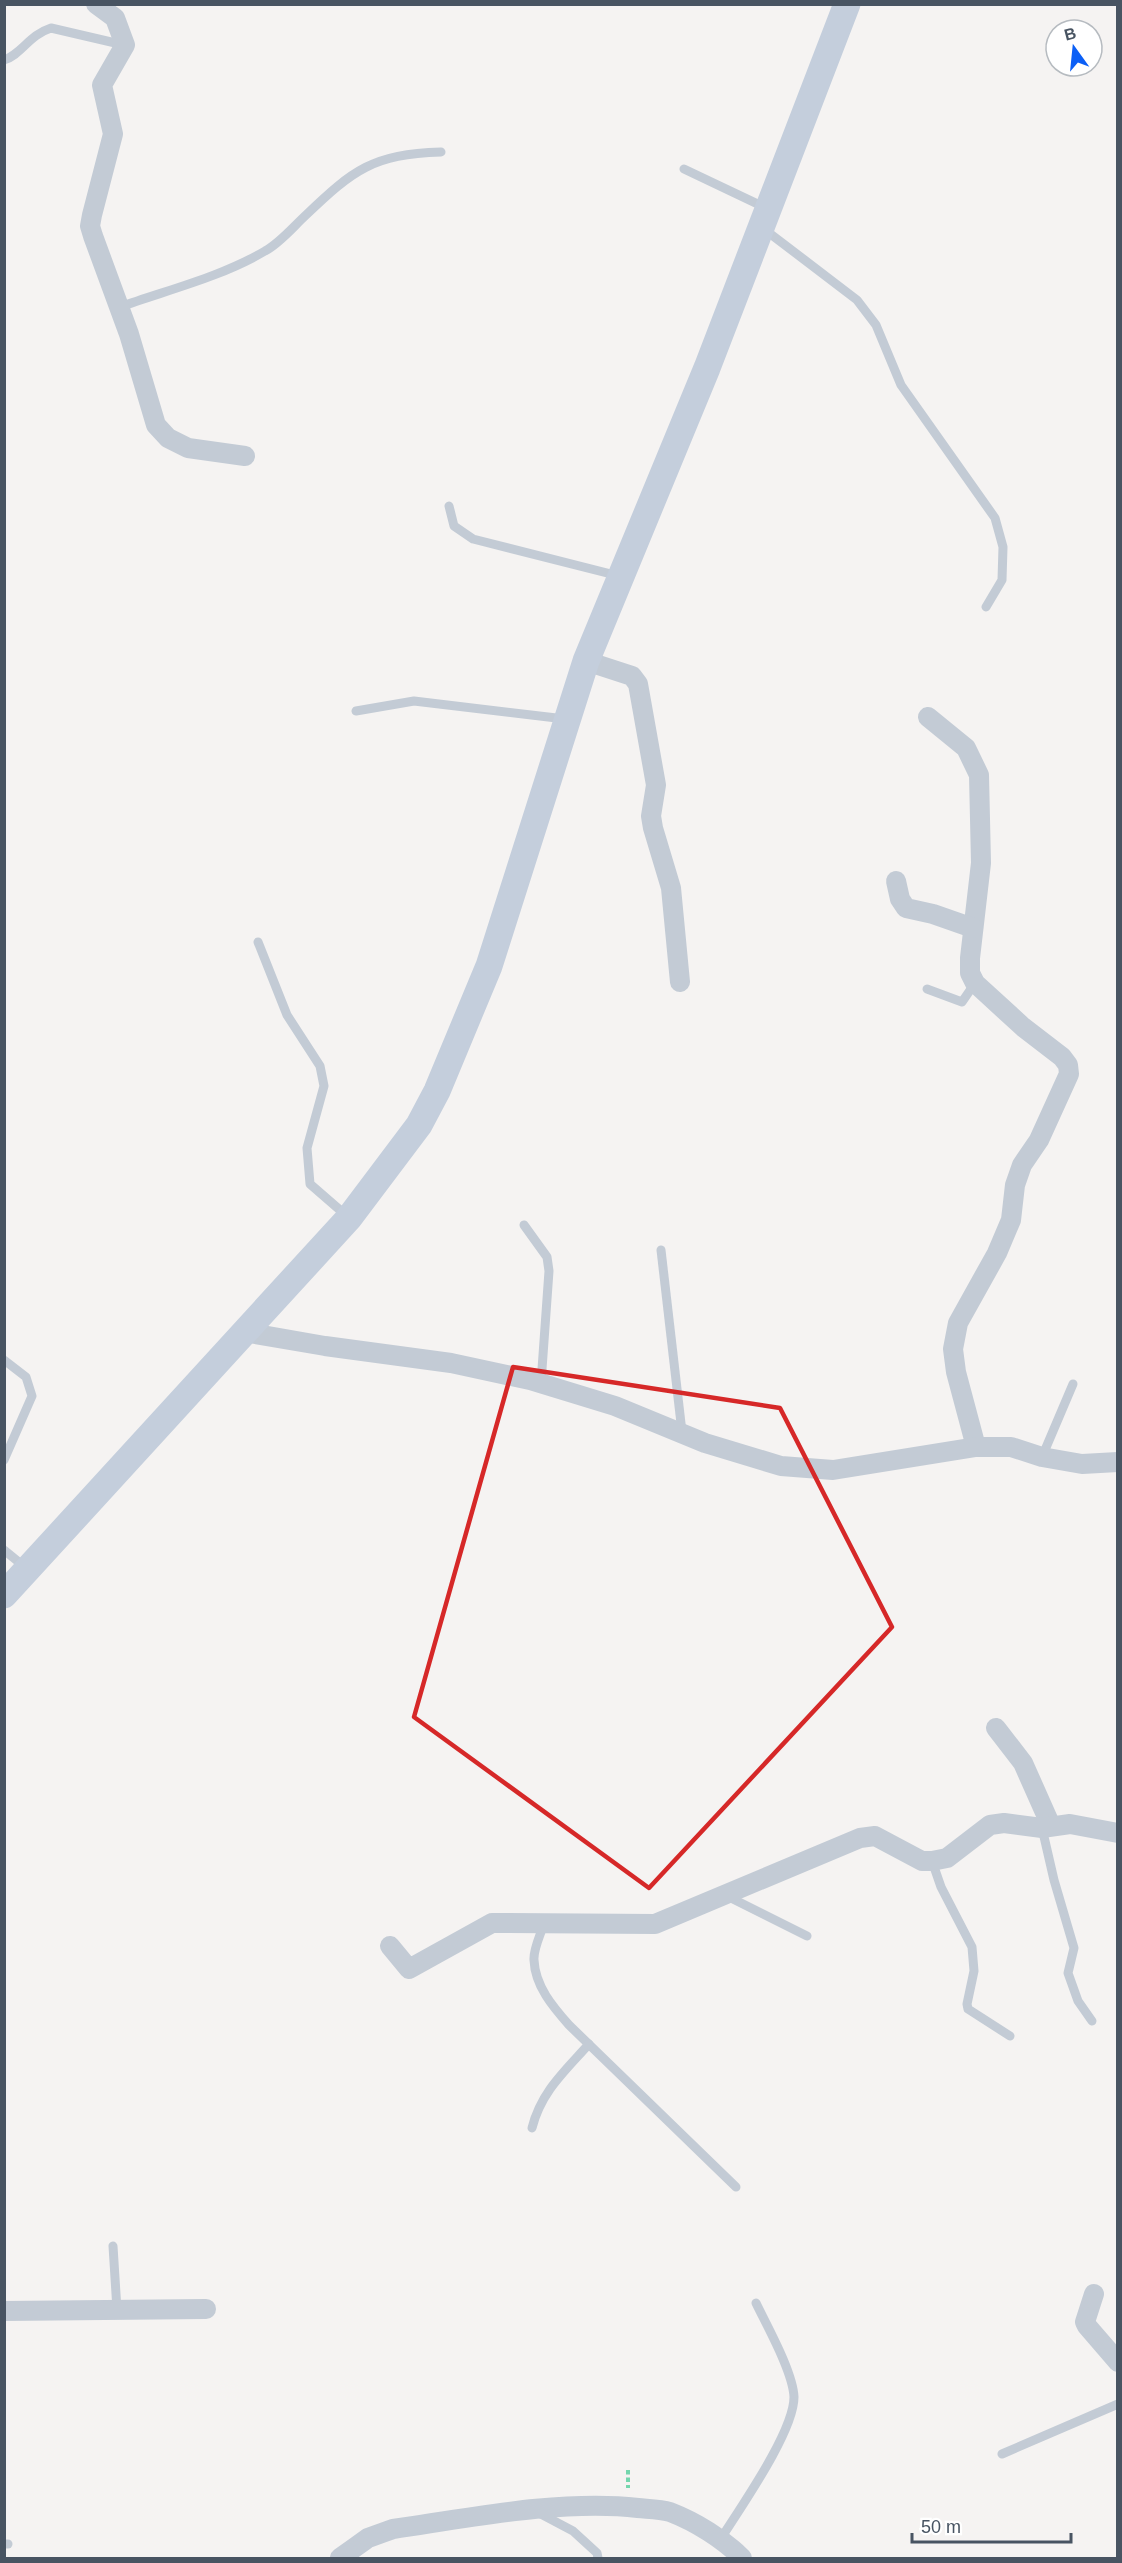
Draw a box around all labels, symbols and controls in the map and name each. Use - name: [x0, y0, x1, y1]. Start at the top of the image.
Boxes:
- north arrow: [1044, 18, 1104, 78]
- text: B: [1062, 24, 1078, 44]
- scale bar: [912, 2506, 1071, 2544]
- text: 50 m: [921, 2517, 961, 2537]

